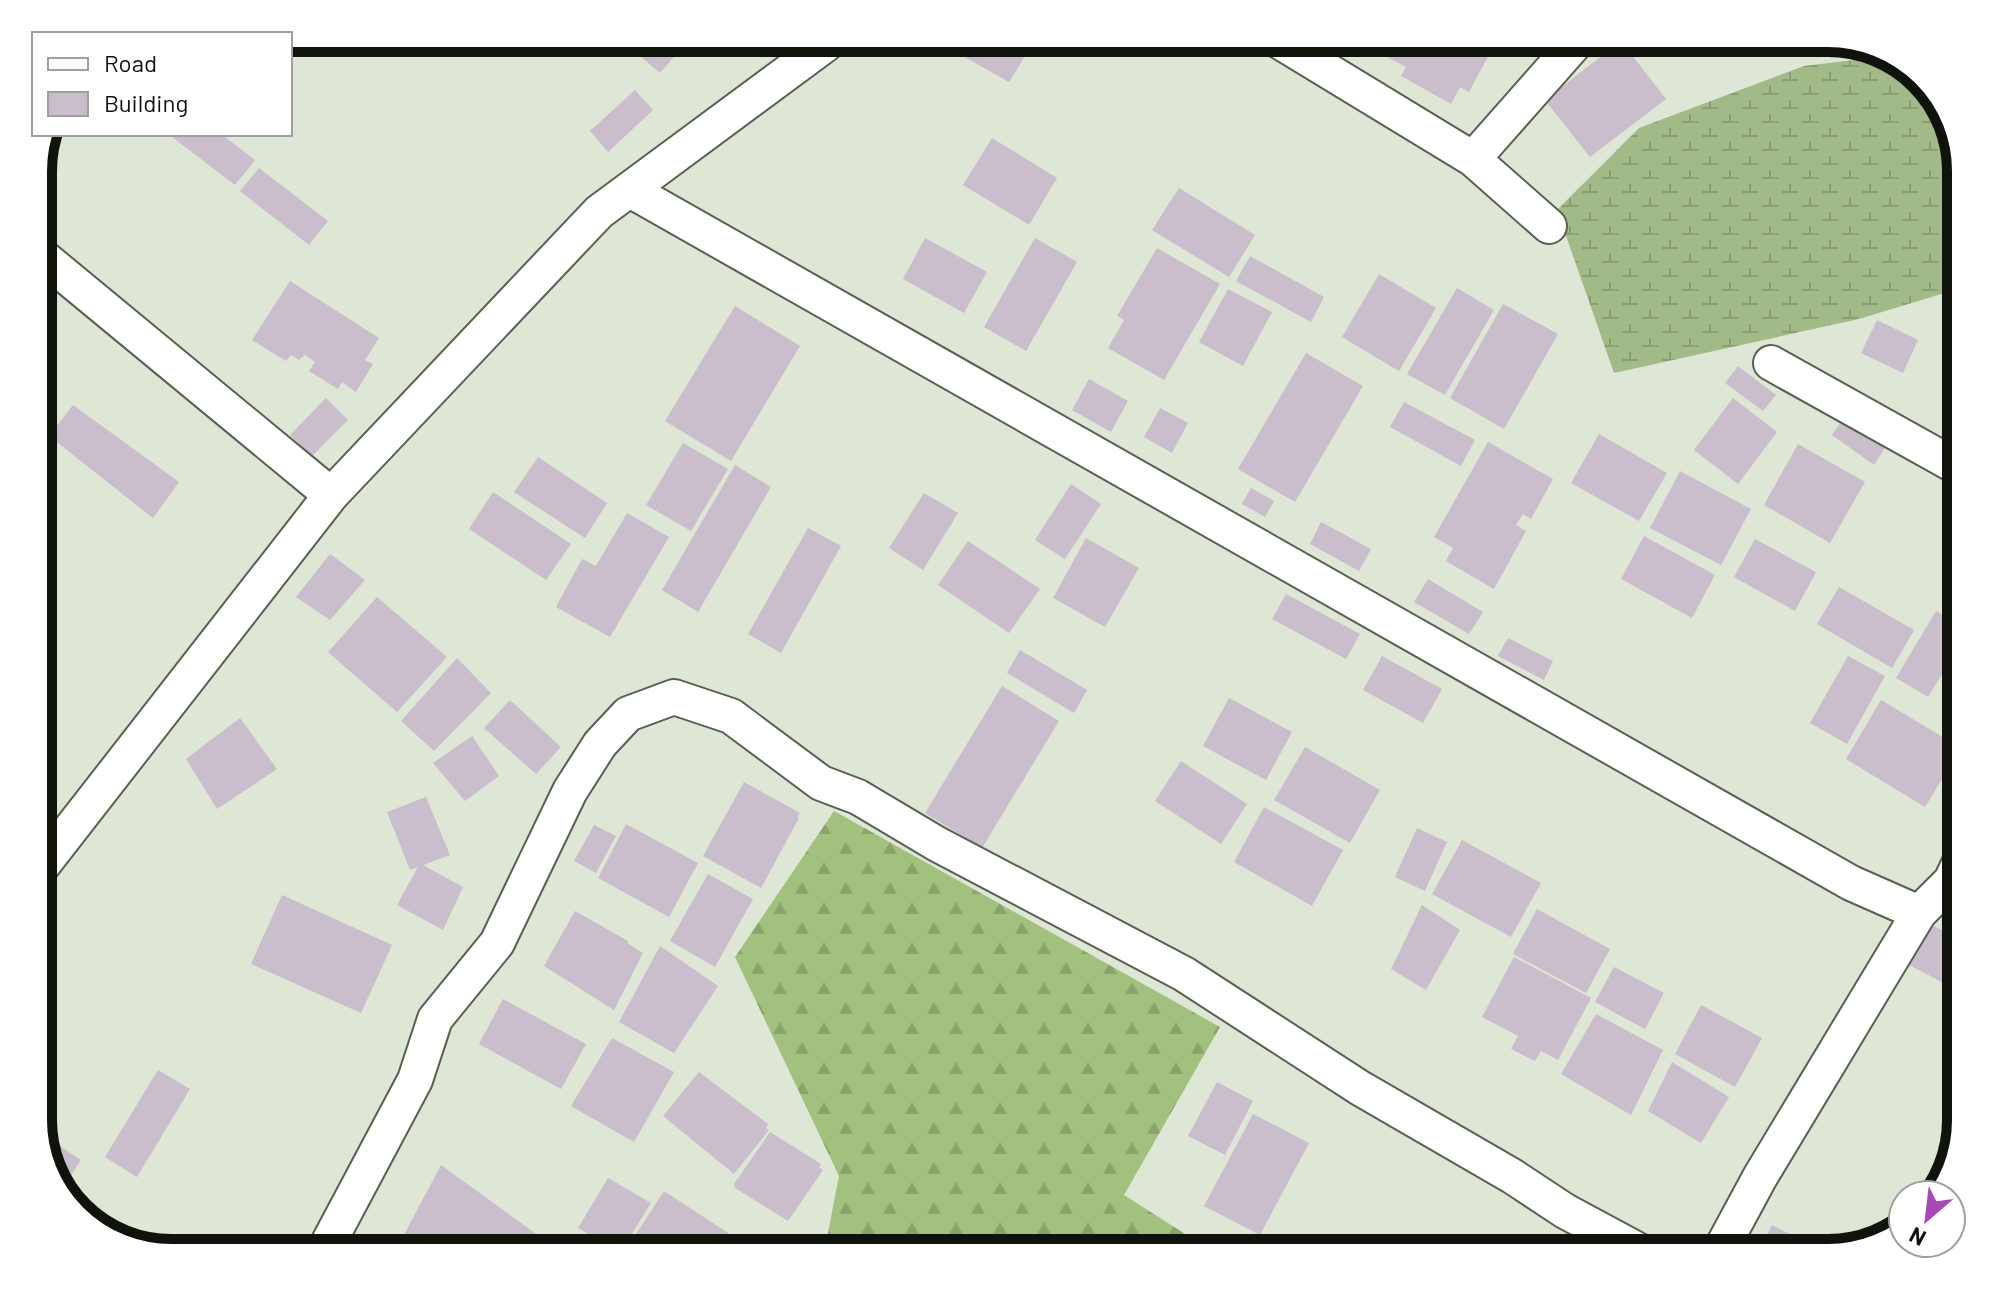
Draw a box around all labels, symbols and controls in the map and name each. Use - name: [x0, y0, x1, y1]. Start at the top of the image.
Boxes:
- legend: [32, 32, 292, 136]
- text: Road: [104, 48, 157, 77]
- text: Building: [104, 88, 188, 117]
- north arrow: [1887, 1179, 1967, 1259]
- text: N: [1905, 1223, 1930, 1252]

